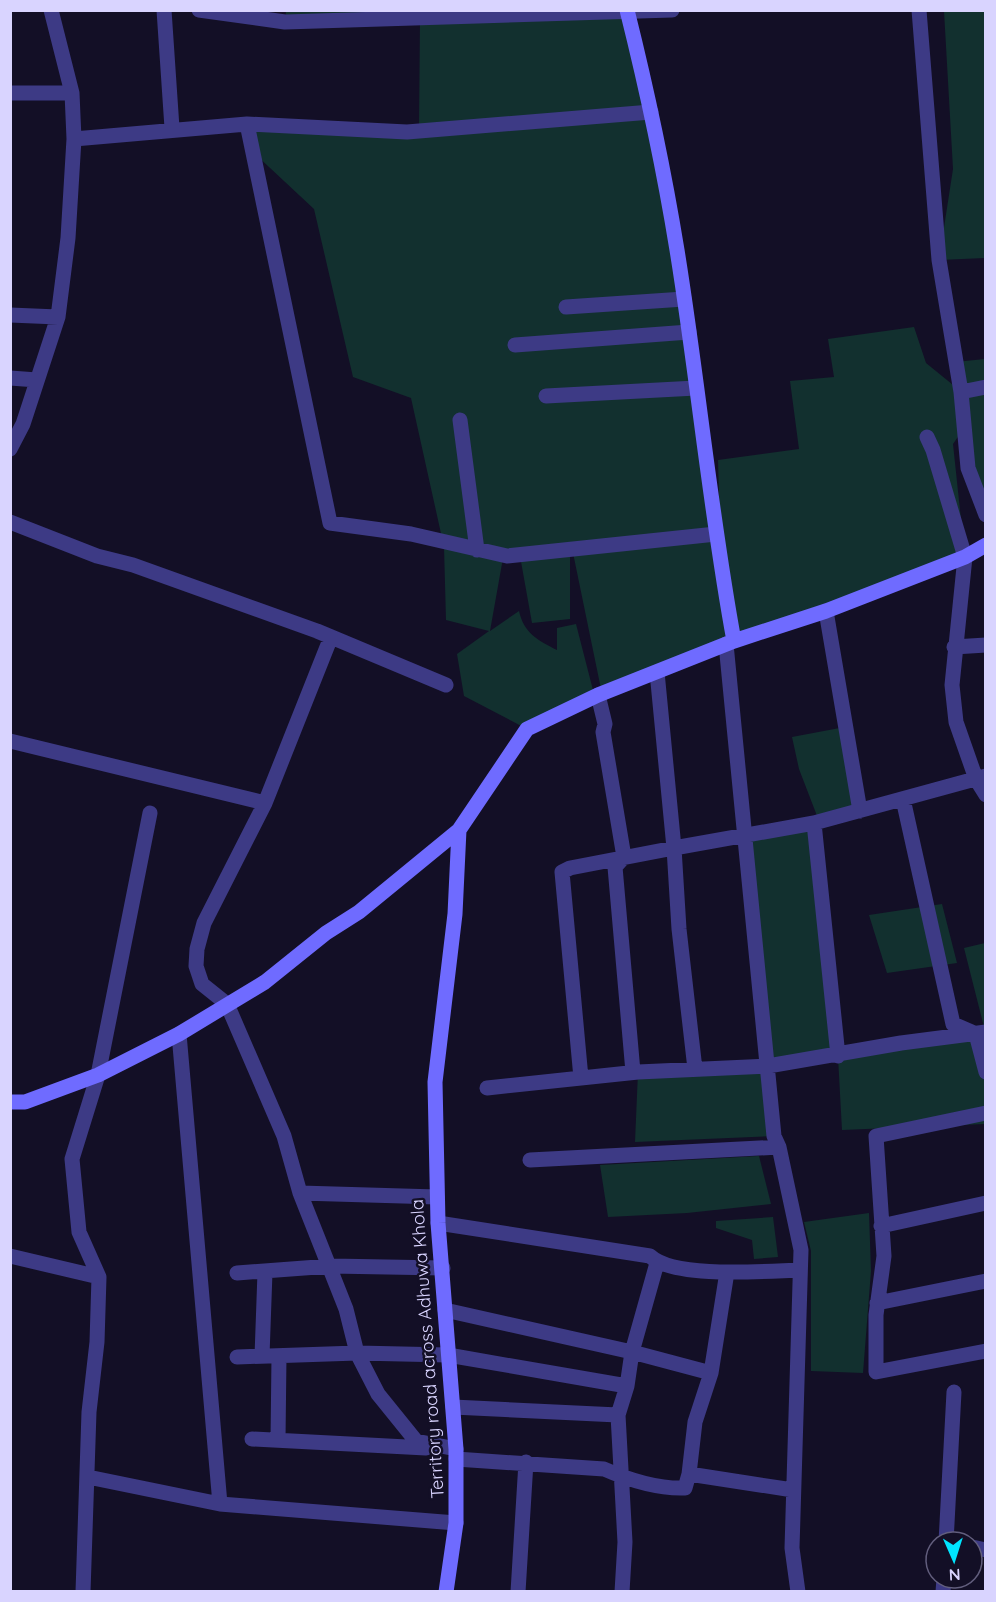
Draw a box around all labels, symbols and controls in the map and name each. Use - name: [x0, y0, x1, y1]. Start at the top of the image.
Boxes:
- street label: Territory road across Adhuwa Khola: [405, 1199, 449, 1499]
- north arrow: [924, 1530, 984, 1590]
- text: N: [948, 1565, 961, 1585]

